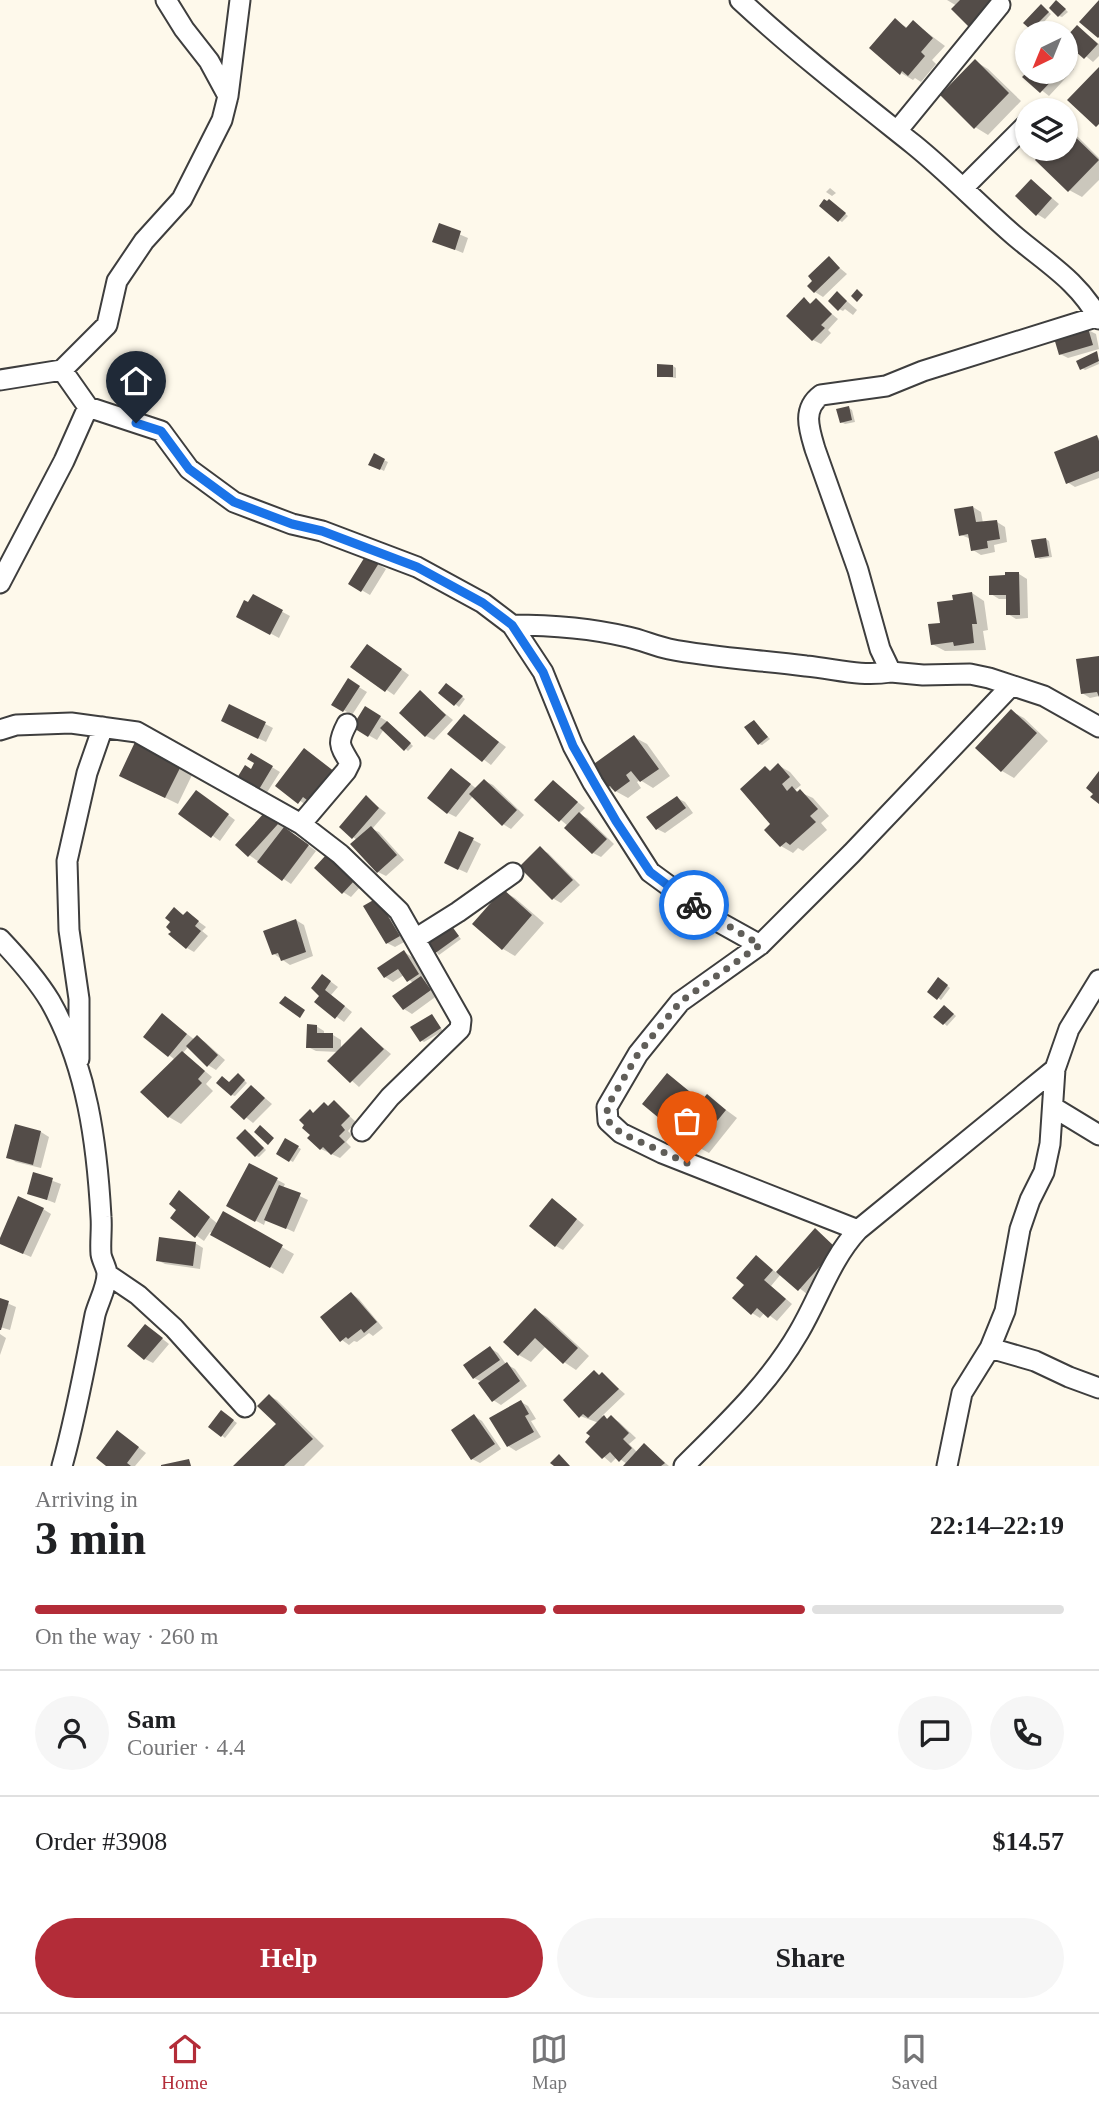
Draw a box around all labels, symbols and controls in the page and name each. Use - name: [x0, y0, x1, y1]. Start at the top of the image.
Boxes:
- north arrow: [1015, 21, 1078, 84]
- map controls: [1015, 21, 1078, 161]
- button: layers: [1015, 98, 1078, 161]
- pin: [106, 351, 166, 423]
- icon: home: [117, 362, 155, 400]
- courier: [659, 870, 729, 940]
- icon: bike: [675, 886, 713, 924]
- pin: [657, 1091, 717, 1163]
- icon: bag: [668, 1102, 706, 1140]
- text: Arriving in: [35, 1487, 138, 1512]
- text: 22:14–22:19: [930, 1511, 1064, 1540]
- text: 3 min: [35, 1513, 146, 1564]
- text: On the way · 260 m: [35, 1624, 218, 1649]
- button: person: [35, 1696, 109, 1770]
- button: chat: [898, 1696, 972, 1770]
- button: phone: [990, 1696, 1064, 1770]
- text: Sam: [127, 1705, 176, 1734]
- text: Courier · 4.4: [127, 1735, 245, 1760]
- text: Order #3908: [35, 1827, 167, 1856]
- text: $14.57: [993, 1827, 1064, 1856]
- button: Help: [35, 1918, 543, 1998]
- button: Share: [557, 1918, 1064, 1998]
- tab: Home: [161, 2030, 208, 2094]
- tab: Map: [530, 2030, 568, 2094]
- tab: Saved: [891, 2030, 938, 2094]

